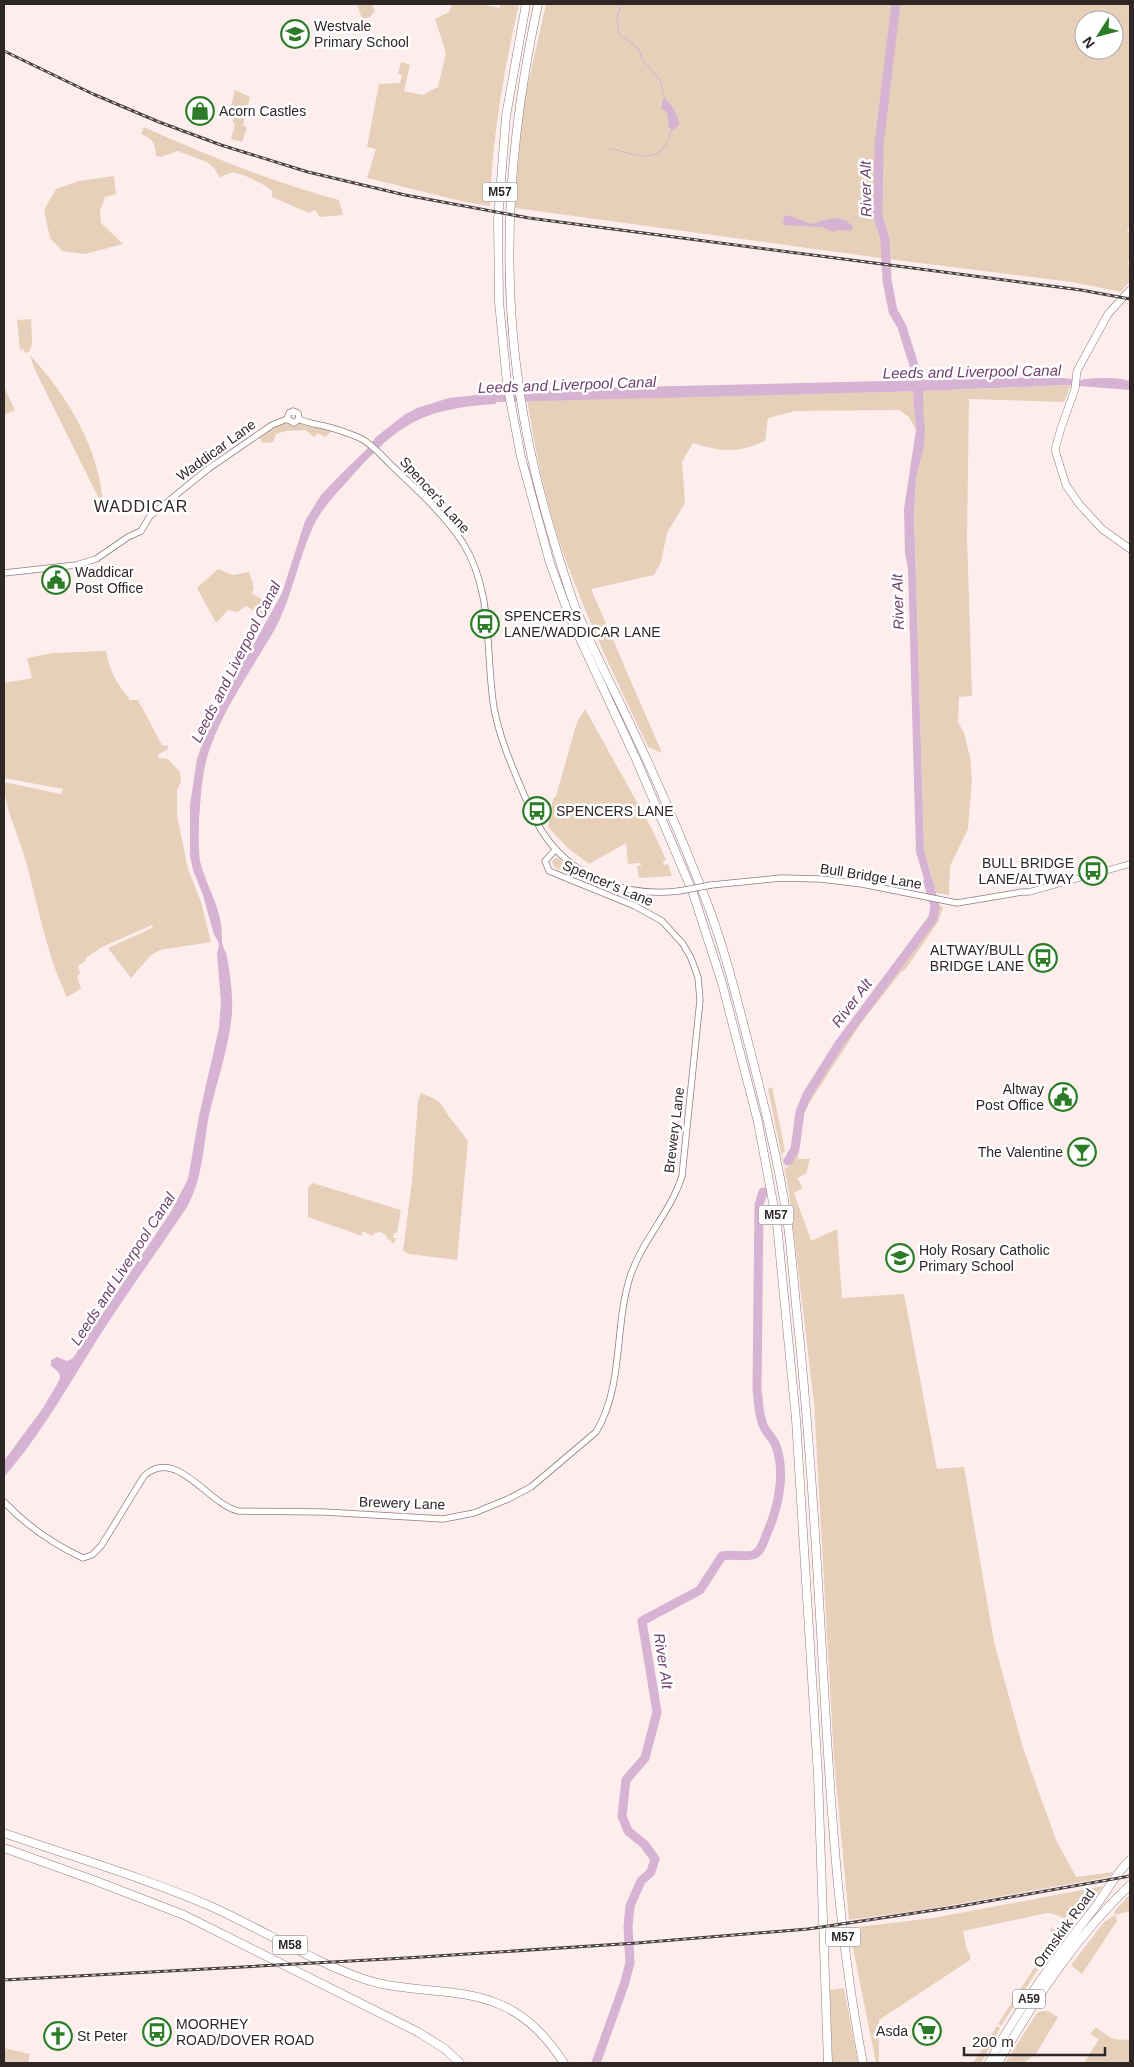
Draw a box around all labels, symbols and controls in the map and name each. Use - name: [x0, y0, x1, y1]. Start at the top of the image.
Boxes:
- north arrow: [1074, 10, 1124, 60]
- place label: Westvale Primary School: [314, 18, 409, 50]
- school or university icon: Westvale Primary School: [280, 19, 310, 49]
- text: N: [1079, 34, 1098, 51]
- shop icon: Acorn Castles: [185, 96, 215, 126]
- place label: Acorn Castles: [219, 103, 306, 119]
- water label: River Alt: [856, 160, 874, 217]
- road number: M57: [482, 182, 518, 202]
- water label: Leeds and Liverpool Canal: [883, 361, 1062, 382]
- water label: Leeds and Liverpool Canal: [478, 373, 657, 396]
- street label: Waddicar Lane: [173, 416, 259, 484]
- street label: Spencer's Lane: [397, 454, 473, 536]
- district label: WADDICAR: [94, 498, 188, 515]
- place label: Waddicar Post Office: [75, 564, 143, 596]
- public building icon: Waddicar Post Office: [41, 565, 71, 595]
- water label: River Alt: [888, 573, 907, 630]
- water label: Leeds and Liverpool Canal: [187, 578, 284, 745]
- place label: SPENCERS LANE/WADDICAR LANE: [504, 608, 661, 640]
- bus stop icon: SPENCERS LANE/WADDICAR LANE: [470, 609, 500, 639]
- bus stop icon: SPENCERS LANE: [522, 796, 552, 826]
- place label: SPENCERS LANE: [556, 803, 673, 819]
- place label: BULL BRIDGE LANE/ALTWAY: [979, 855, 1075, 887]
- bus stop icon: BULL BRIDGE LANE/ALTWAY: [1078, 856, 1108, 886]
- street label: Spencer's Lane: [560, 857, 656, 909]
- street label: Bull Bridge Lane: [819, 860, 923, 892]
- place label: ALTWAY/BULL BRIDGE LANE: [930, 942, 1024, 974]
- bus stop icon: ALTWAY/BULL BRIDGE LANE: [1028, 943, 1058, 973]
- water label: River Alt: [828, 975, 876, 1030]
- place label: Altway Post Office: [976, 1081, 1044, 1113]
- public building icon: Altway Post Office: [1048, 1082, 1078, 1112]
- street label: Brewery Lane: [661, 1086, 687, 1174]
- bar icon: The Valentine: [1067, 1137, 1097, 1167]
- place label: The Valentine: [978, 1144, 1063, 1160]
- water label: Leeds and Liverpool Canal: [67, 1189, 179, 1348]
- road number: M57: [758, 1206, 794, 1224]
- place label: Holy Rosary Catholic Primary School: [919, 1242, 1050, 1274]
- school or university icon: Holy Rosary Catholic Primary School: [885, 1243, 915, 1273]
- street label: Brewery Lane: [359, 1493, 446, 1513]
- water label: River Alt: [651, 1632, 676, 1691]
- street label: Ormskirk Road: [1030, 1886, 1098, 1970]
- road number: M57: [826, 1928, 860, 1946]
- road number: M58: [272, 1936, 308, 1954]
- road number: A59: [1013, 1990, 1045, 2008]
- place label: MOORHEY ROAD/DOVER ROAD: [176, 2016, 314, 2048]
- supermarket icon: Asda: [912, 2016, 942, 2046]
- bus stop icon: MOORHEY ROAD/DOVER ROAD: [142, 2017, 172, 2047]
- church icon: St Peter: [43, 2021, 73, 2051]
- place label: Asda: [876, 2023, 908, 2039]
- scale bar: [964, 2024, 1105, 2056]
- place label: St Peter: [77, 2028, 128, 2044]
- text: 200 m: [972, 2033, 1014, 2050]

